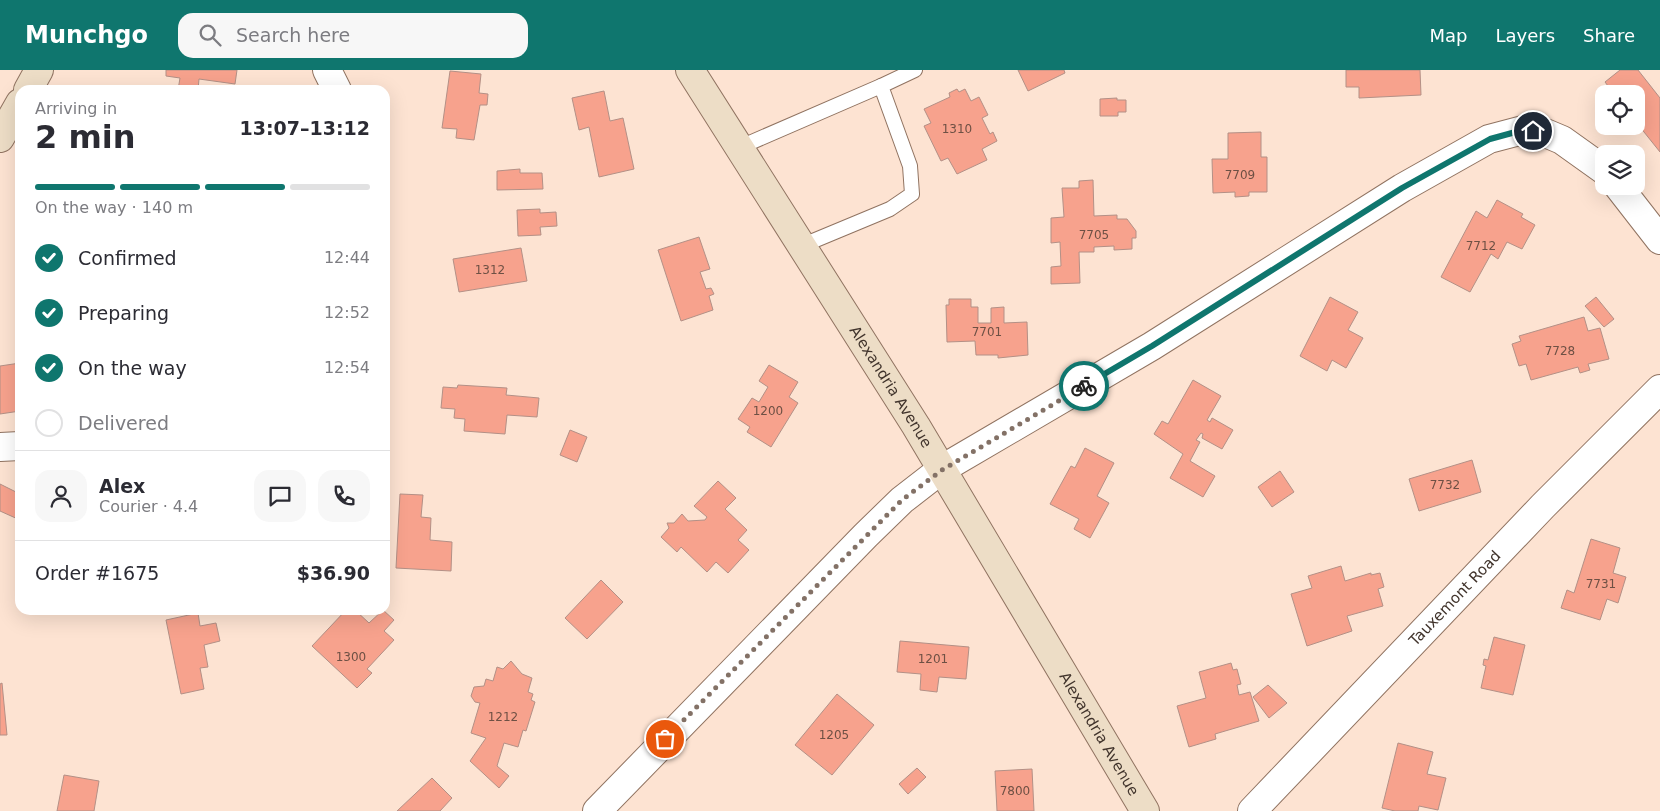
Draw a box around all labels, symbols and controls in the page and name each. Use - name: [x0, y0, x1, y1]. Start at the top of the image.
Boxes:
- search box: [178, 13, 528, 58]
- text: Munchgo: [25, 21, 148, 49]
- icon: search: [196, 21, 224, 49]
- text: Search here: [236, 24, 350, 46]
- text: Map: [1429, 25, 1467, 46]
- text: Layers: [1495, 25, 1555, 46]
- text: Share: [1583, 25, 1635, 46]
- map controls: [1595, 85, 1645, 195]
- button: locate: [1595, 85, 1645, 135]
- text: Arriving in: [35, 99, 117, 118]
- pin: [1512, 110, 1554, 152]
- text: 13:07–13:12: [240, 117, 370, 139]
- icon: home: [1519, 117, 1547, 145]
- text: 2 min: [35, 118, 136, 156]
- house number: 1310: [942, 122, 972, 136]
- button: layers: [1595, 145, 1645, 195]
- house number: 7709: [1225, 168, 1255, 182]
- text: On the way · 140 m: [35, 198, 193, 217]
- house number: 7705: [1079, 228, 1109, 242]
- house number: 7712: [1466, 239, 1496, 253]
- icon: check: [35, 244, 63, 272]
- text: Confirmed: [78, 247, 177, 269]
- text: 12:44: [324, 248, 370, 267]
- house number: 1312: [475, 263, 505, 277]
- icon: check: [35, 299, 63, 327]
- text: Preparing: [78, 302, 169, 324]
- text: 12:52: [324, 303, 370, 322]
- street label: Alexandria Avenue: [846, 322, 936, 451]
- house number: 7701: [972, 325, 1002, 339]
- house number: 7728: [1545, 344, 1575, 358]
- icon: check: [35, 354, 63, 382]
- text: On the way: [78, 357, 187, 379]
- text: 12:54: [324, 358, 370, 377]
- courier: [1059, 361, 1109, 411]
- icon: bike: [1070, 372, 1098, 400]
- house number: 1200: [753, 404, 783, 418]
- text: Delivered: [78, 412, 169, 434]
- button: person: [35, 470, 87, 522]
- button: chat: [254, 470, 306, 522]
- button: phone: [318, 470, 370, 522]
- text: Alex: [99, 475, 145, 497]
- house number: 7732: [1430, 478, 1460, 492]
- text: Courier · 4.4: [99, 497, 198, 516]
- street label: Tauxemont Road: [1405, 547, 1505, 650]
- text: Order #1675: [35, 562, 159, 584]
- text: $36.90: [297, 562, 370, 584]
- house number: 7731: [1586, 577, 1616, 591]
- house number: 1300: [336, 650, 366, 664]
- house number: 1201: [918, 652, 948, 666]
- street label: Alexandria Avenue: [1055, 669, 1143, 799]
- house number: 1212: [488, 710, 518, 724]
- pin: [644, 718, 686, 760]
- icon: bag: [651, 725, 679, 753]
- house number: 1205: [819, 728, 849, 742]
- house number: 7800: [1000, 784, 1030, 798]

